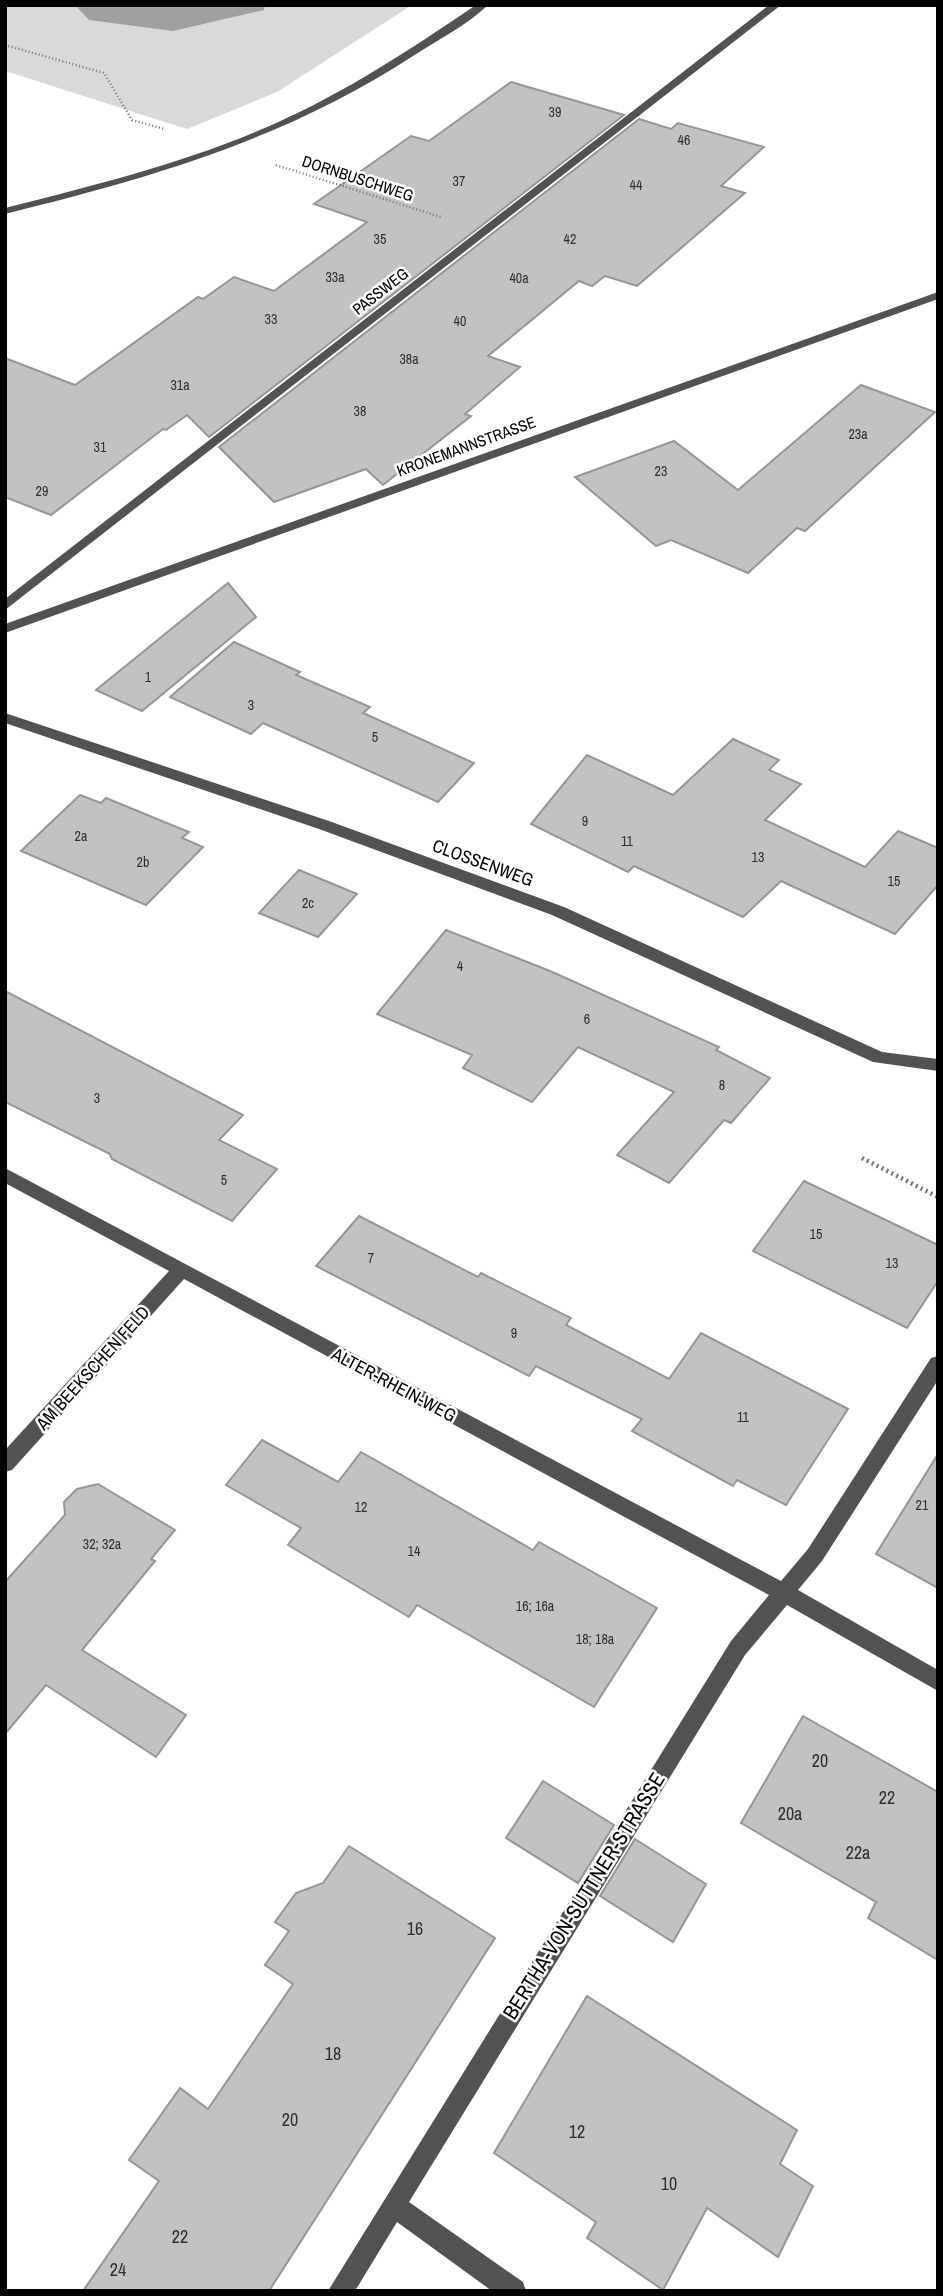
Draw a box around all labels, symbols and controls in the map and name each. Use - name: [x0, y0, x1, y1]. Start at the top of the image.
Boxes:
- house number: 39: [549, 103, 561, 121]
- house number: 46: [678, 131, 690, 149]
- street label: DORNBUSCHWEG: [299, 150, 417, 206]
- house number: 37: [453, 172, 465, 190]
- house number: 44: [630, 176, 643, 194]
- house number: 35: [374, 230, 386, 248]
- house number: 42: [564, 230, 576, 248]
- street label: PASSWEG: [347, 262, 413, 320]
- house number: 33a: [325, 268, 345, 286]
- house number: 40a: [509, 269, 529, 287]
- house number: 33: [265, 310, 277, 328]
- house number: 40: [454, 312, 466, 330]
- house number: 38a: [399, 350, 419, 368]
- house number: 31a: [170, 376, 190, 394]
- house number: 38: [354, 402, 366, 420]
- street label: KRONEMANNSTRASSE: [393, 411, 539, 481]
- house number: 23a: [848, 425, 868, 443]
- house number: 31: [94, 438, 107, 456]
- house number: 23: [655, 462, 667, 480]
- house number: 29: [36, 482, 48, 500]
- house number: 1: [145, 668, 152, 686]
- house number: 3: [248, 696, 254, 714]
- house number: 5: [372, 728, 378, 746]
- house number: 9: [582, 812, 588, 830]
- house number: 2a: [75, 827, 88, 845]
- house number: 11: [621, 832, 634, 850]
- street label: CLOSSENWEG: [429, 833, 537, 892]
- house number: 13: [752, 848, 764, 866]
- house number: 2b: [137, 853, 149, 871]
- house number: 15: [888, 872, 900, 890]
- house number: 2c: [302, 894, 314, 912]
- house number: 4: [457, 957, 464, 975]
- house number: 6: [584, 1010, 590, 1028]
- house number: 8: [719, 1076, 725, 1094]
- house number: 3: [94, 1089, 100, 1107]
- house number: 5: [221, 1171, 227, 1189]
- house number: 15: [810, 1225, 822, 1243]
- house number: 7: [368, 1249, 374, 1267]
- house number: 13: [886, 1254, 898, 1272]
- street label: AM BEEKSCHEN FELD: [29, 1300, 155, 1436]
- house number: 9: [511, 1324, 517, 1342]
- street label: ALTER-RHEIN-WEG: [327, 1341, 461, 1428]
- house number: 11: [737, 1408, 750, 1426]
- house number: 21: [916, 1496, 929, 1514]
- house number: 12: [355, 1498, 367, 1516]
- house number: 32; 32a: [83, 1535, 122, 1553]
- house number: 14: [408, 1542, 421, 1560]
- house number: 16; 16a: [516, 1597, 555, 1615]
- house number: 18; 18a: [576, 1630, 615, 1648]
- house number: 20: [812, 1748, 828, 1773]
- street label: BERTHA-VON-SUTTNER-STRASSE: [496, 1767, 672, 2025]
- house number: 22: [879, 1785, 895, 1810]
- house number: 20a: [778, 1801, 802, 1826]
- house number: 22a: [846, 1840, 870, 1865]
- house number: 16: [407, 1916, 423, 1941]
- house number: 18: [325, 2041, 341, 2066]
- house number: 20: [282, 2107, 298, 2132]
- house number: 12: [569, 2119, 585, 2144]
- house number: 10: [661, 2171, 677, 2196]
- house number: 22: [172, 2224, 188, 2249]
- house number: 24: [110, 2257, 126, 2282]

